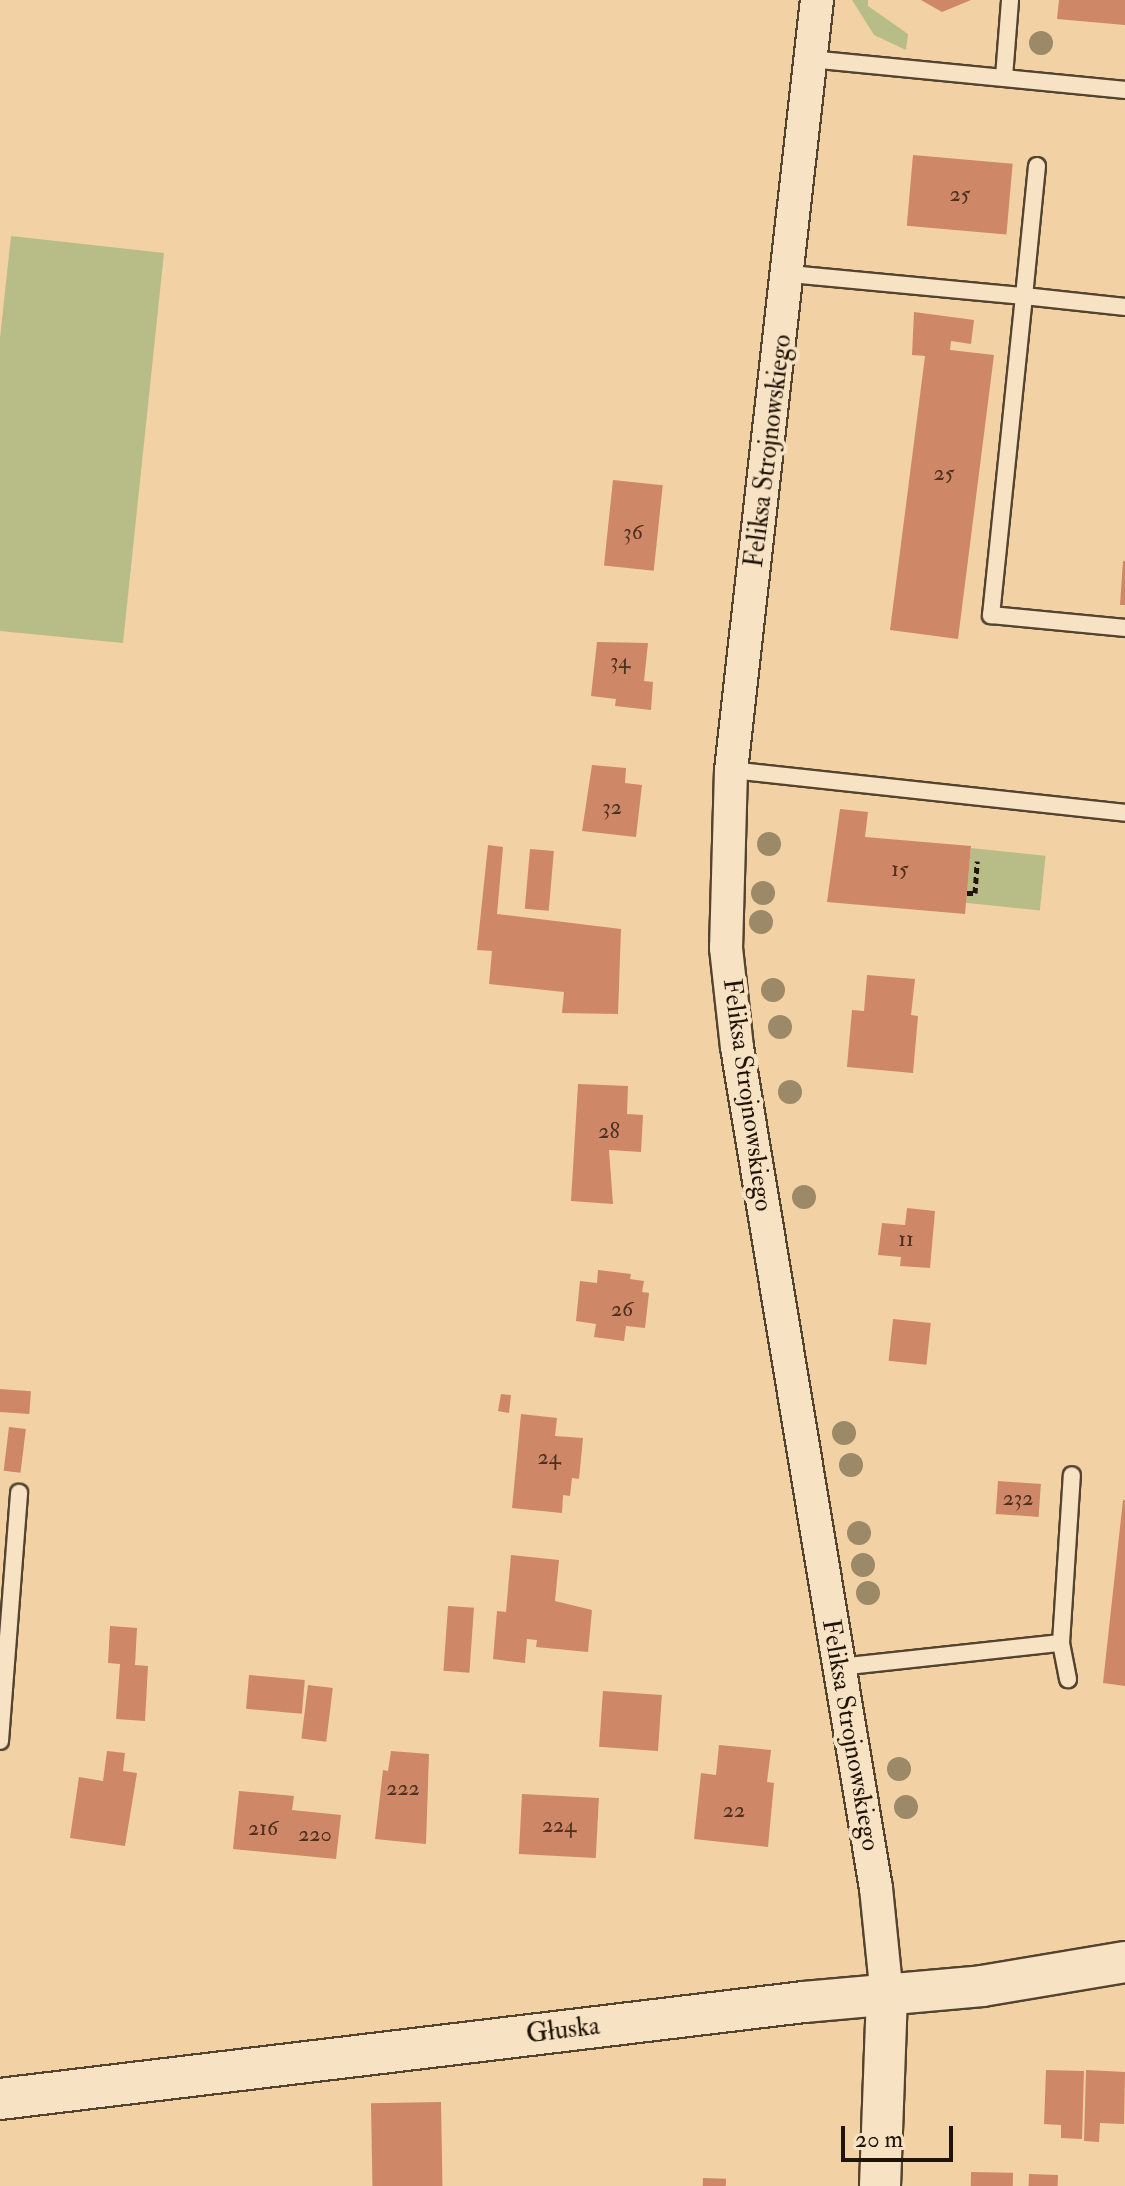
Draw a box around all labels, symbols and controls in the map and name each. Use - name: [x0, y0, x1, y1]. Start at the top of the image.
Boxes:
- house number: 25: [950, 182, 970, 208]
- street label: Feliksa Strojnowskiego: [739, 333, 799, 569]
- house number: 25: [934, 461, 954, 487]
- house number: 36: [623, 520, 643, 546]
- house number: 34: [610, 649, 630, 675]
- house number: 32: [602, 795, 622, 821]
- house number: 15: [891, 857, 909, 883]
- street label: Feliksa Strojnowskiego: [715, 977, 779, 1213]
- house number: 28: [598, 1119, 620, 1145]
- house number: 11: [898, 1227, 914, 1253]
- house number: 26: [611, 1297, 633, 1323]
- house number: 24: [537, 1445, 561, 1471]
- house number: 232: [1003, 1486, 1033, 1512]
- street label: Feliksa Strojnowskiego: [814, 1617, 886, 1853]
- house number: 222: [386, 1776, 420, 1802]
- house number: 22: [723, 1798, 745, 1824]
- house number: 224: [542, 1813, 576, 1839]
- house number: 216: [248, 1816, 278, 1842]
- house number: 220: [298, 1822, 332, 1848]
- street label: Głuska: [525, 2011, 601, 2051]
- scale bar: [845, 2110, 957, 2160]
- text: 20 m: [855, 2124, 903, 2155]

